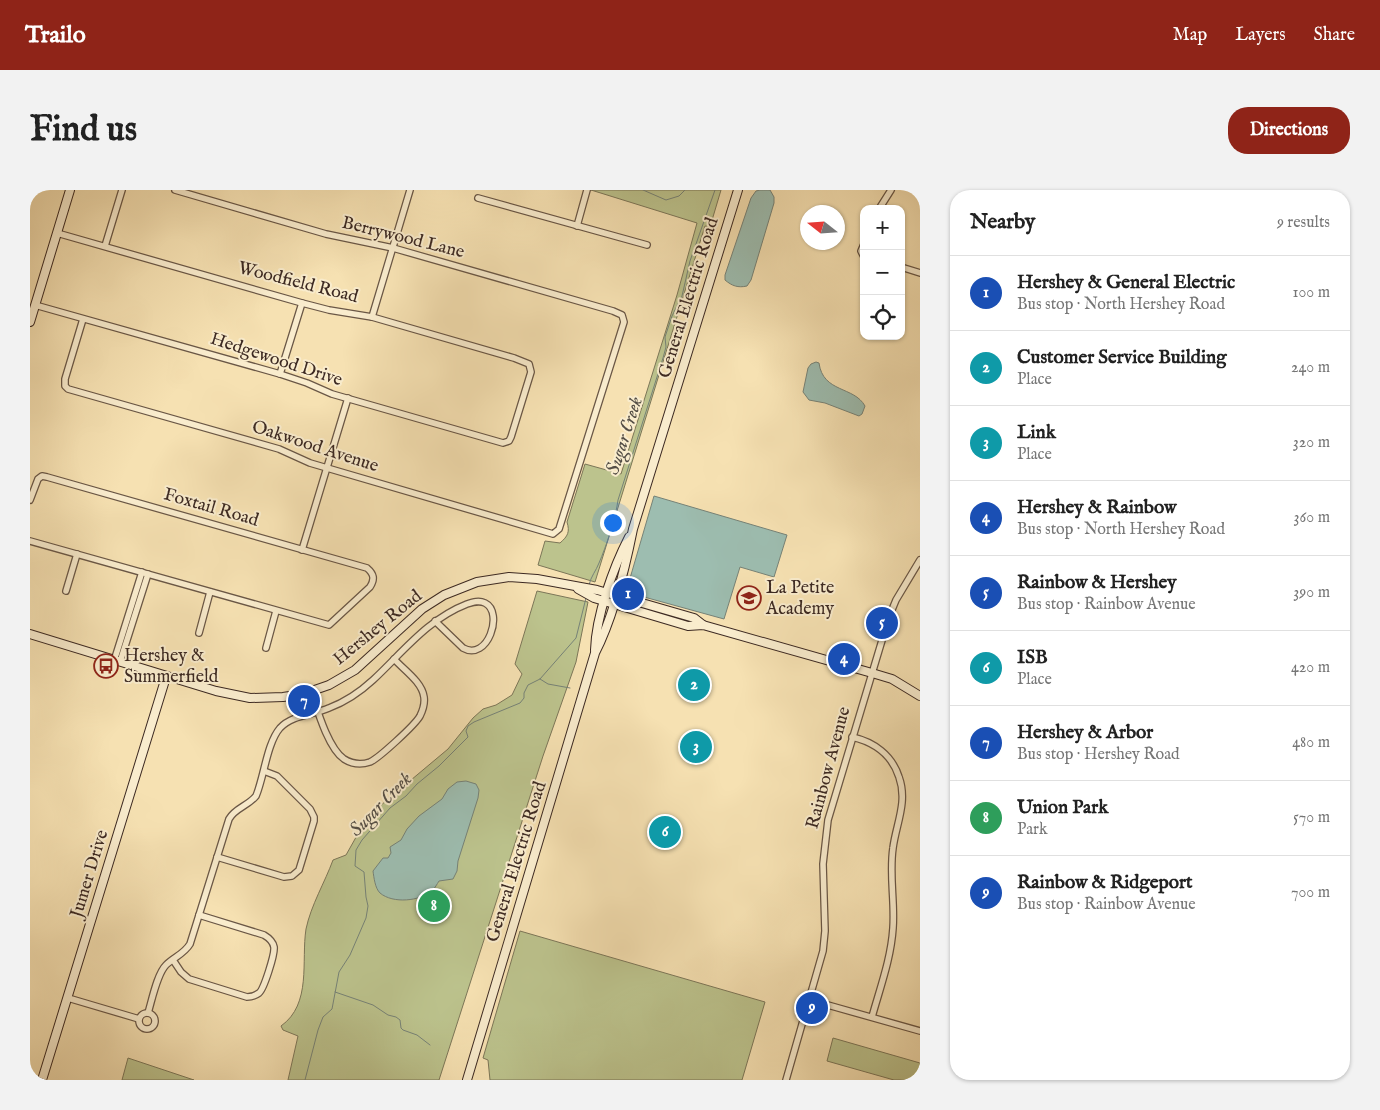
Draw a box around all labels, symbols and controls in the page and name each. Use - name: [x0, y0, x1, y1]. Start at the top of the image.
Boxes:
- text: Trailo: [25, 20, 86, 51]
- text: Map: [1173, 24, 1207, 47]
- text: Layers: [1235, 24, 1286, 47]
- text: Share: [1314, 24, 1355, 47]
- button: Directions: [1228, 107, 1350, 154]
- text: Find us: [30, 108, 137, 153]
- north arrow: [800, 205, 845, 250]
- map controls: [860, 205, 905, 340]
- button: +: [860, 205, 905, 250]
- text: Nearby: [970, 209, 1035, 236]
- street label: Berrywood Lane: [339, 212, 467, 264]
- text: 9 results: [1277, 213, 1330, 233]
- street label: General Electric Road: [654, 214, 725, 381]
- button: −: [860, 250, 905, 295]
- street label: Woodfield Road: [236, 257, 361, 309]
- text: Hershey & General Electric: [1017, 271, 1235, 295]
- text: 1: [983, 283, 989, 303]
- text: 100 m: [1293, 283, 1330, 303]
- button: locate: [860, 295, 905, 340]
- text: Bus stop · North Hershey Road: [1017, 295, 1225, 315]
- street label: Hedgewood Drive: [207, 328, 345, 392]
- text: Customer Service Building: [1017, 346, 1226, 370]
- text: 2: [982, 358, 990, 378]
- text: 240 m: [1291, 358, 1330, 378]
- text: Place: [1017, 370, 1052, 390]
- water label: Sugar Creek: [601, 394, 649, 478]
- street label: Oakwood Avenue: [249, 416, 381, 478]
- text: Link: [1017, 421, 1056, 445]
- text: 3: [983, 433, 989, 453]
- text: 320 m: [1293, 433, 1330, 453]
- text: Place: [1017, 445, 1052, 465]
- street label: Foxtail Road: [161, 483, 262, 533]
- text: Hershey & Rainbow: [1017, 496, 1177, 520]
- text: 4: [982, 508, 990, 528]
- text: 360 m: [1294, 508, 1330, 528]
- your location: [600, 510, 626, 536]
- text: Bus stop · North Hershey Road: [1017, 520, 1225, 540]
- text: Rainbow & Hershey: [1017, 571, 1177, 595]
- pin: 1: [612, 575, 644, 613]
- place label: La Petite Academy: [765, 577, 834, 621]
- text: 5: [983, 583, 989, 603]
- text: 390 m: [1293, 583, 1330, 603]
- street label: Hershey Road: [329, 585, 427, 671]
- school or university icon: La Petite Academy: [736, 585, 762, 611]
- text: Bus stop · Rainbow Avenue: [1017, 595, 1196, 615]
- pin: 5: [866, 604, 898, 642]
- pin: 4: [828, 640, 860, 678]
- place label: Hershey & Summerfield: [124, 645, 219, 689]
- text: ISB: [1017, 646, 1048, 670]
- bus stop icon: Hershey & Summerfield: [93, 653, 119, 679]
- text: 6: [983, 658, 989, 678]
- text: 420 m: [1291, 658, 1330, 678]
- pin: 2: [678, 666, 710, 704]
- text: Place: [1017, 670, 1052, 690]
- pin: 7: [288, 682, 320, 720]
- street label: Rainbow Avenue: [802, 704, 856, 832]
- text: Hershey & Arbor: [1017, 721, 1153, 745]
- pin: 3: [680, 728, 712, 766]
- text: 7: [982, 733, 990, 753]
- text: 480 m: [1292, 733, 1330, 753]
- text: Bus stop · Hershey Road: [1017, 745, 1180, 765]
- water label: Sugar Creek: [344, 767, 418, 842]
- street label: General Electric Road: [482, 778, 553, 945]
- text: Union Park: [1017, 796, 1108, 820]
- text: 8: [983, 808, 989, 828]
- text: 570 m: [1293, 808, 1330, 828]
- pin: 6: [649, 813, 681, 851]
- text: Park: [1017, 820, 1047, 840]
- street label: Jumer Drive: [65, 827, 114, 923]
- text: Rainbow & Ridgeport: [1017, 871, 1192, 895]
- text: 9: [983, 883, 989, 903]
- text: 700 m: [1291, 883, 1330, 903]
- pin: 8: [418, 887, 450, 925]
- text: Bus stop · Rainbow Avenue: [1017, 895, 1196, 915]
- pin: 9: [796, 989, 828, 1027]

